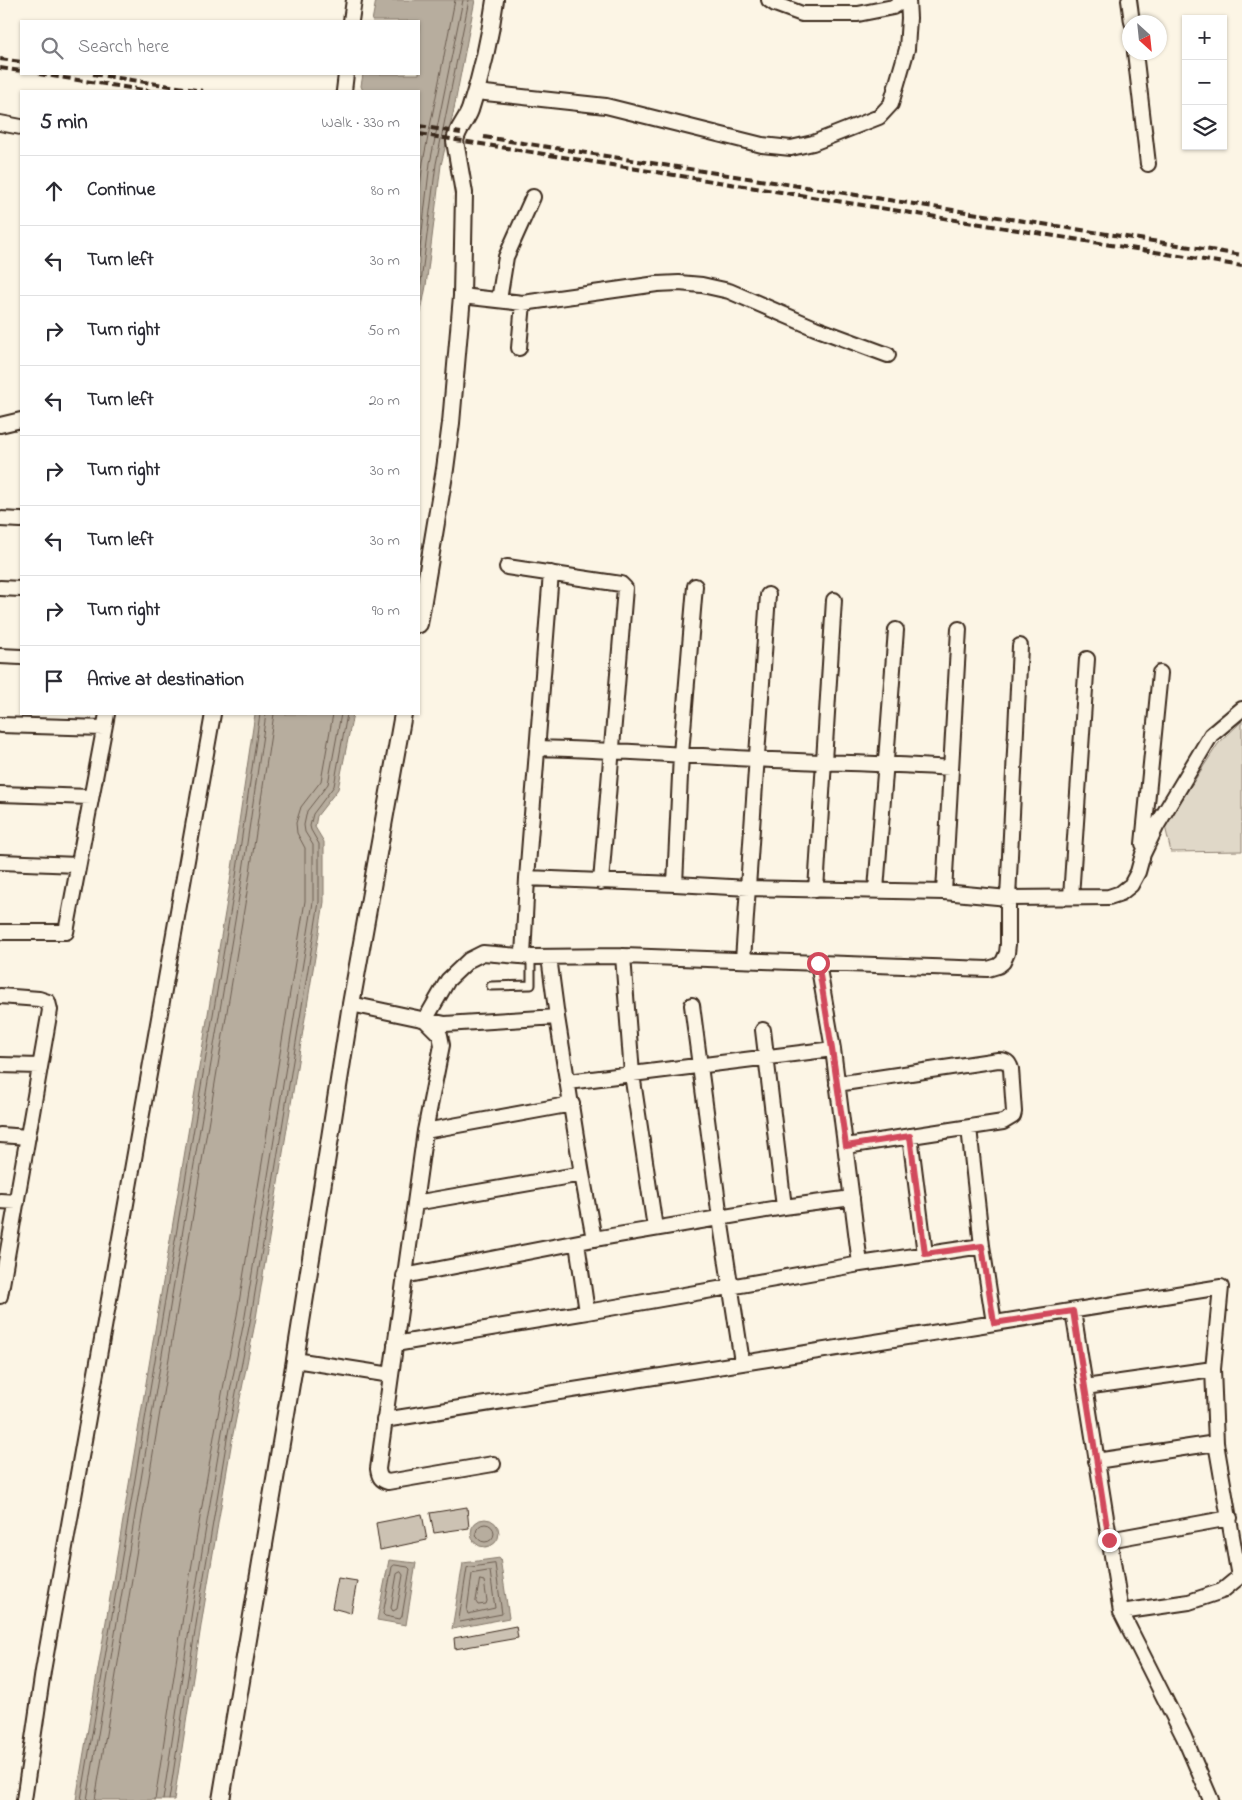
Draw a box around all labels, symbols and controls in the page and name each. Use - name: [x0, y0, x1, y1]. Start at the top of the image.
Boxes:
- north arrow: [1122, 15, 1167, 60]
- map controls: [1182, 15, 1227, 150]
- button: +: [1182, 15, 1227, 60]
- search box: [20, 20, 420, 75]
- icon: search: [38, 34, 66, 62]
- text: Search here: [78, 34, 169, 61]
- button: −: [1182, 60, 1227, 105]
- button: layers: [1182, 105, 1227, 150]
- text: 5 min: [40, 108, 88, 138]
- text: Walk · 330 m: [321, 111, 400, 135]
- icon: ahead: [40, 177, 68, 205]
- text: Continue: [87, 177, 155, 204]
- text: 80 m: [371, 179, 400, 203]
- icon: left: [40, 247, 68, 275]
- text: Turn left: [87, 247, 154, 274]
- text: 30 m: [370, 249, 400, 273]
- icon: right: [40, 317, 68, 345]
- text: Turn right: [87, 317, 160, 344]
- text: 50 m: [368, 319, 400, 343]
- icon: left: [40, 387, 68, 415]
- text: Turn left: [87, 387, 154, 414]
- text: 20 m: [369, 389, 400, 413]
- icon: right: [40, 457, 68, 485]
- text: Turn right: [87, 457, 160, 484]
- text: 30 m: [370, 459, 400, 483]
- icon: left: [40, 527, 68, 555]
- text: Turn left: [87, 527, 154, 554]
- text: 30 m: [370, 529, 400, 553]
- icon: right: [40, 597, 68, 625]
- text: Turn right: [87, 597, 160, 624]
- text: 90 m: [372, 599, 400, 623]
- icon: arrive: [40, 667, 68, 695]
- text: Arrive at destination: [87, 667, 244, 694]
- route start: [807, 952, 830, 975]
- route end: [1098, 1529, 1121, 1552]

